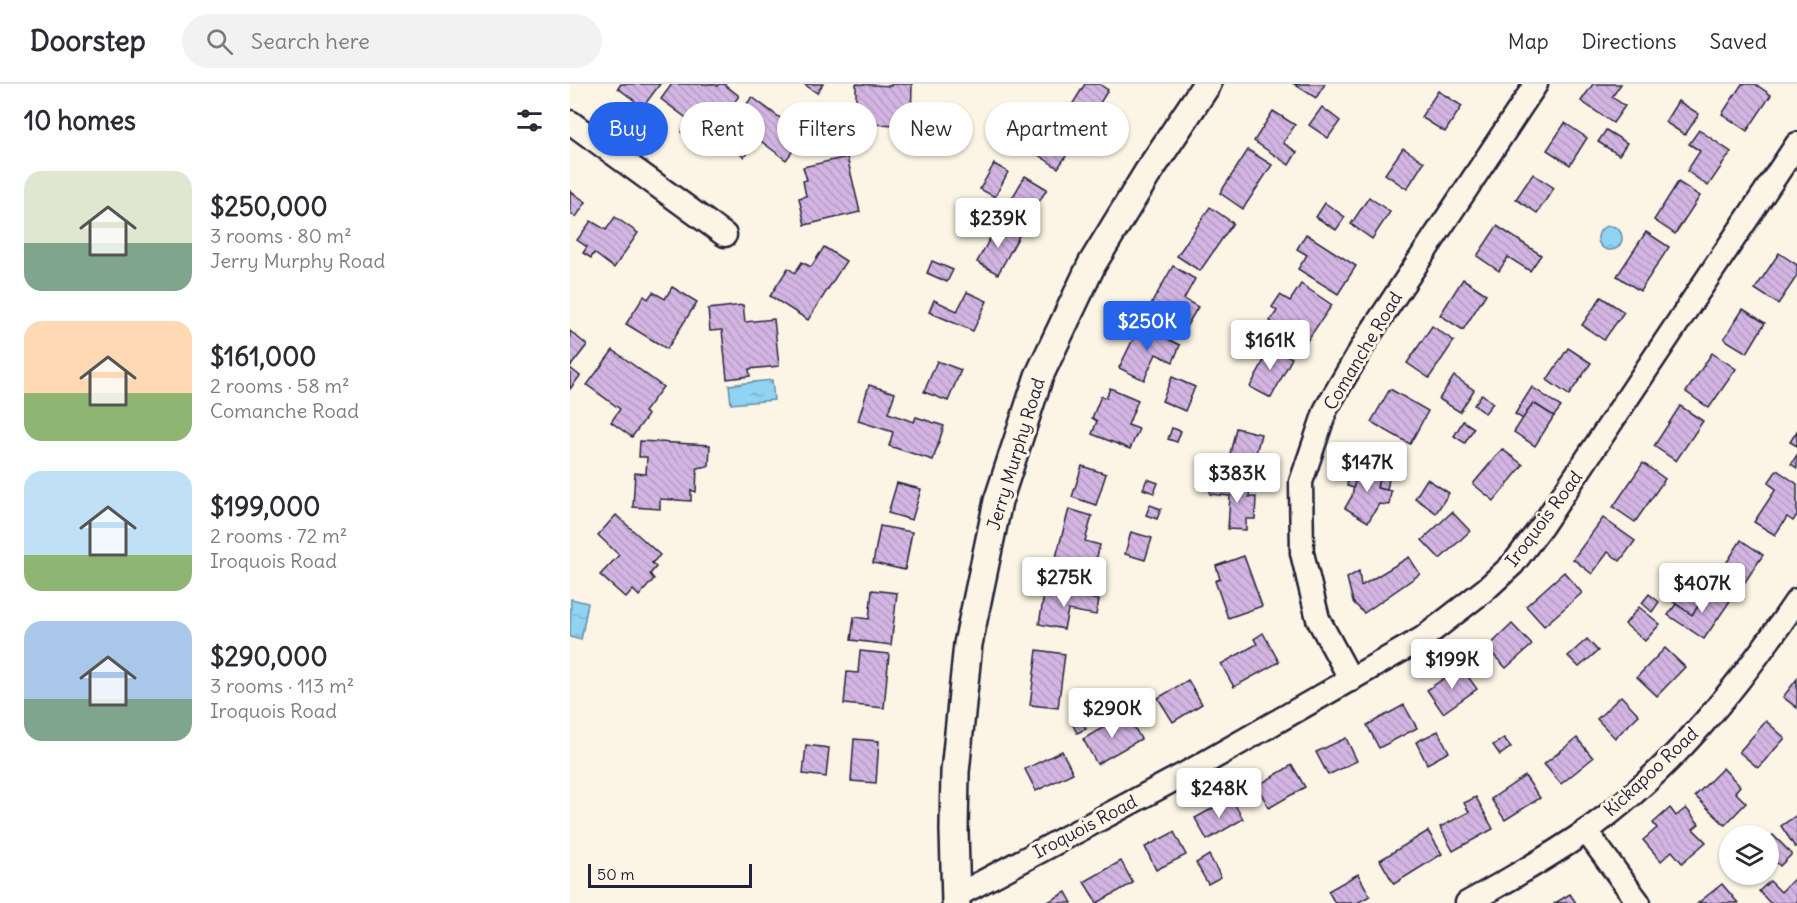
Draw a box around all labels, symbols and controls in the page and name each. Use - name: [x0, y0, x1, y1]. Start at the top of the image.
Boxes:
- search box: [182, 14, 602, 68]
- text: Doorstep: [30, 23, 146, 59]
- icon: search: [203, 25, 236, 58]
- text: Search here: [251, 27, 370, 55]
- text: Map: [1508, 28, 1549, 55]
- text: Directions: [1582, 28, 1676, 55]
- text: Saved: [1709, 28, 1767, 55]
- chip: Buy: [588, 102, 668, 156]
- chip: Rent: [680, 102, 765, 156]
- chip: Filters: [777, 102, 877, 156]
- chip: New: [889, 102, 973, 156]
- chip: Apartment: [985, 102, 1129, 156]
- text: 10 homes: [24, 104, 136, 137]
- icon: filters: [513, 104, 546, 137]
- text: $250,000: [210, 190, 328, 223]
- icon: home: [72, 195, 144, 267]
- pin: $239K: [956, 198, 1040, 249]
- text: $239K: [969, 205, 1027, 230]
- text: 3 rooms · 80 m²: [210, 223, 352, 248]
- text: Jerry Murphy Road: [210, 248, 385, 273]
- street label: Comanche Road: [1318, 287, 1407, 414]
- pin: $250K: [1105, 301, 1189, 352]
- text: $250K: [1117, 308, 1177, 333]
- pin: $161K: [1228, 320, 1312, 371]
- text: $161K: [1245, 327, 1295, 352]
- text: $161,000: [210, 340, 316, 373]
- icon: home: [72, 345, 144, 417]
- text: 2 rooms · 58 m²: [210, 373, 350, 398]
- street label: Jerry Murphy Road: [981, 375, 1050, 533]
- text: Comanche Road: [210, 398, 359, 423]
- pin: $147K: [1325, 442, 1409, 493]
- text: $147K: [1341, 449, 1393, 474]
- pin: $383K: [1195, 453, 1279, 504]
- text: $383K: [1208, 460, 1266, 485]
- street label: Iroquois Road: [1500, 466, 1587, 571]
- text: $199,000: [210, 490, 320, 523]
- icon: home: [72, 495, 144, 567]
- text: 2 rooms · 72 m²: [210, 523, 347, 548]
- text: Iroquois Road: [210, 548, 337, 573]
- pin: $275K: [1022, 557, 1106, 608]
- pin: $407K: [1660, 563, 1744, 614]
- text: $275K: [1036, 564, 1092, 589]
- text: $407K: [1673, 570, 1731, 595]
- pin: $199K: [1410, 639, 1494, 690]
- text: $290,000: [210, 640, 328, 673]
- icon: home: [72, 645, 144, 717]
- text: $199K: [1425, 646, 1479, 671]
- text: 3 rooms · 113 m²: [210, 673, 354, 698]
- pin: $290K: [1070, 688, 1154, 739]
- text: $290K: [1082, 695, 1142, 720]
- text: Iroquois Road: [210, 698, 337, 723]
- street label: Kickapoo Road: [1599, 722, 1703, 821]
- pin: $248K: [1177, 768, 1261, 819]
- text: $248K: [1190, 775, 1248, 800]
- street label: Iroquois Road: [1029, 789, 1141, 864]
- map controls: [1719, 825, 1779, 885]
- button: layers: [1719, 825, 1779, 885]
- scale bar: [588, 861, 752, 888]
- text: 50 m: [597, 864, 635, 884]

